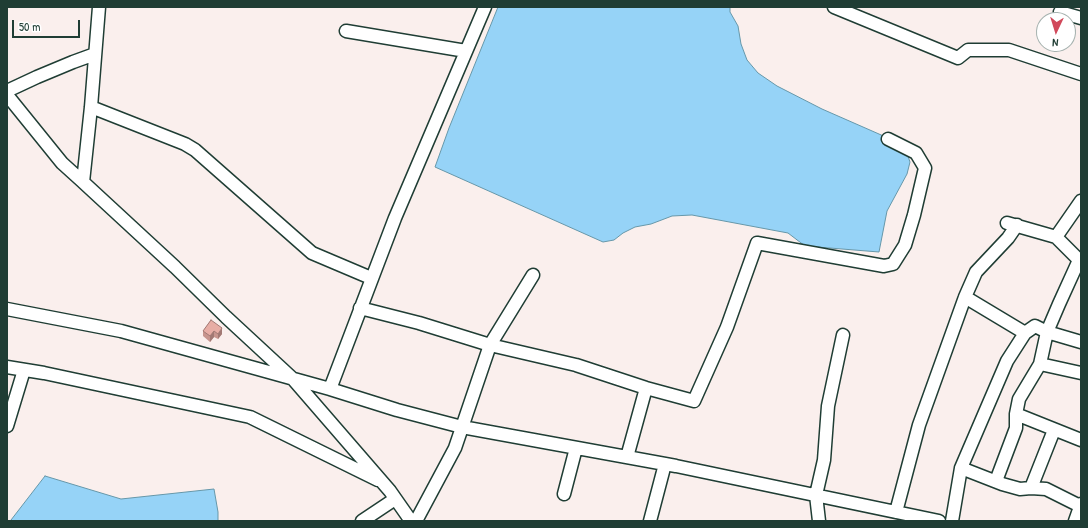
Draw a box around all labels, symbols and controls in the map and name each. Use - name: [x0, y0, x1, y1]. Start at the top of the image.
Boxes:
- scale bar: [14, 12, 82, 38]
- north arrow: [1036, 12, 1076, 52]
- text: 50 m: [19, 18, 40, 35]
- text: N: [1052, 36, 1059, 50]

